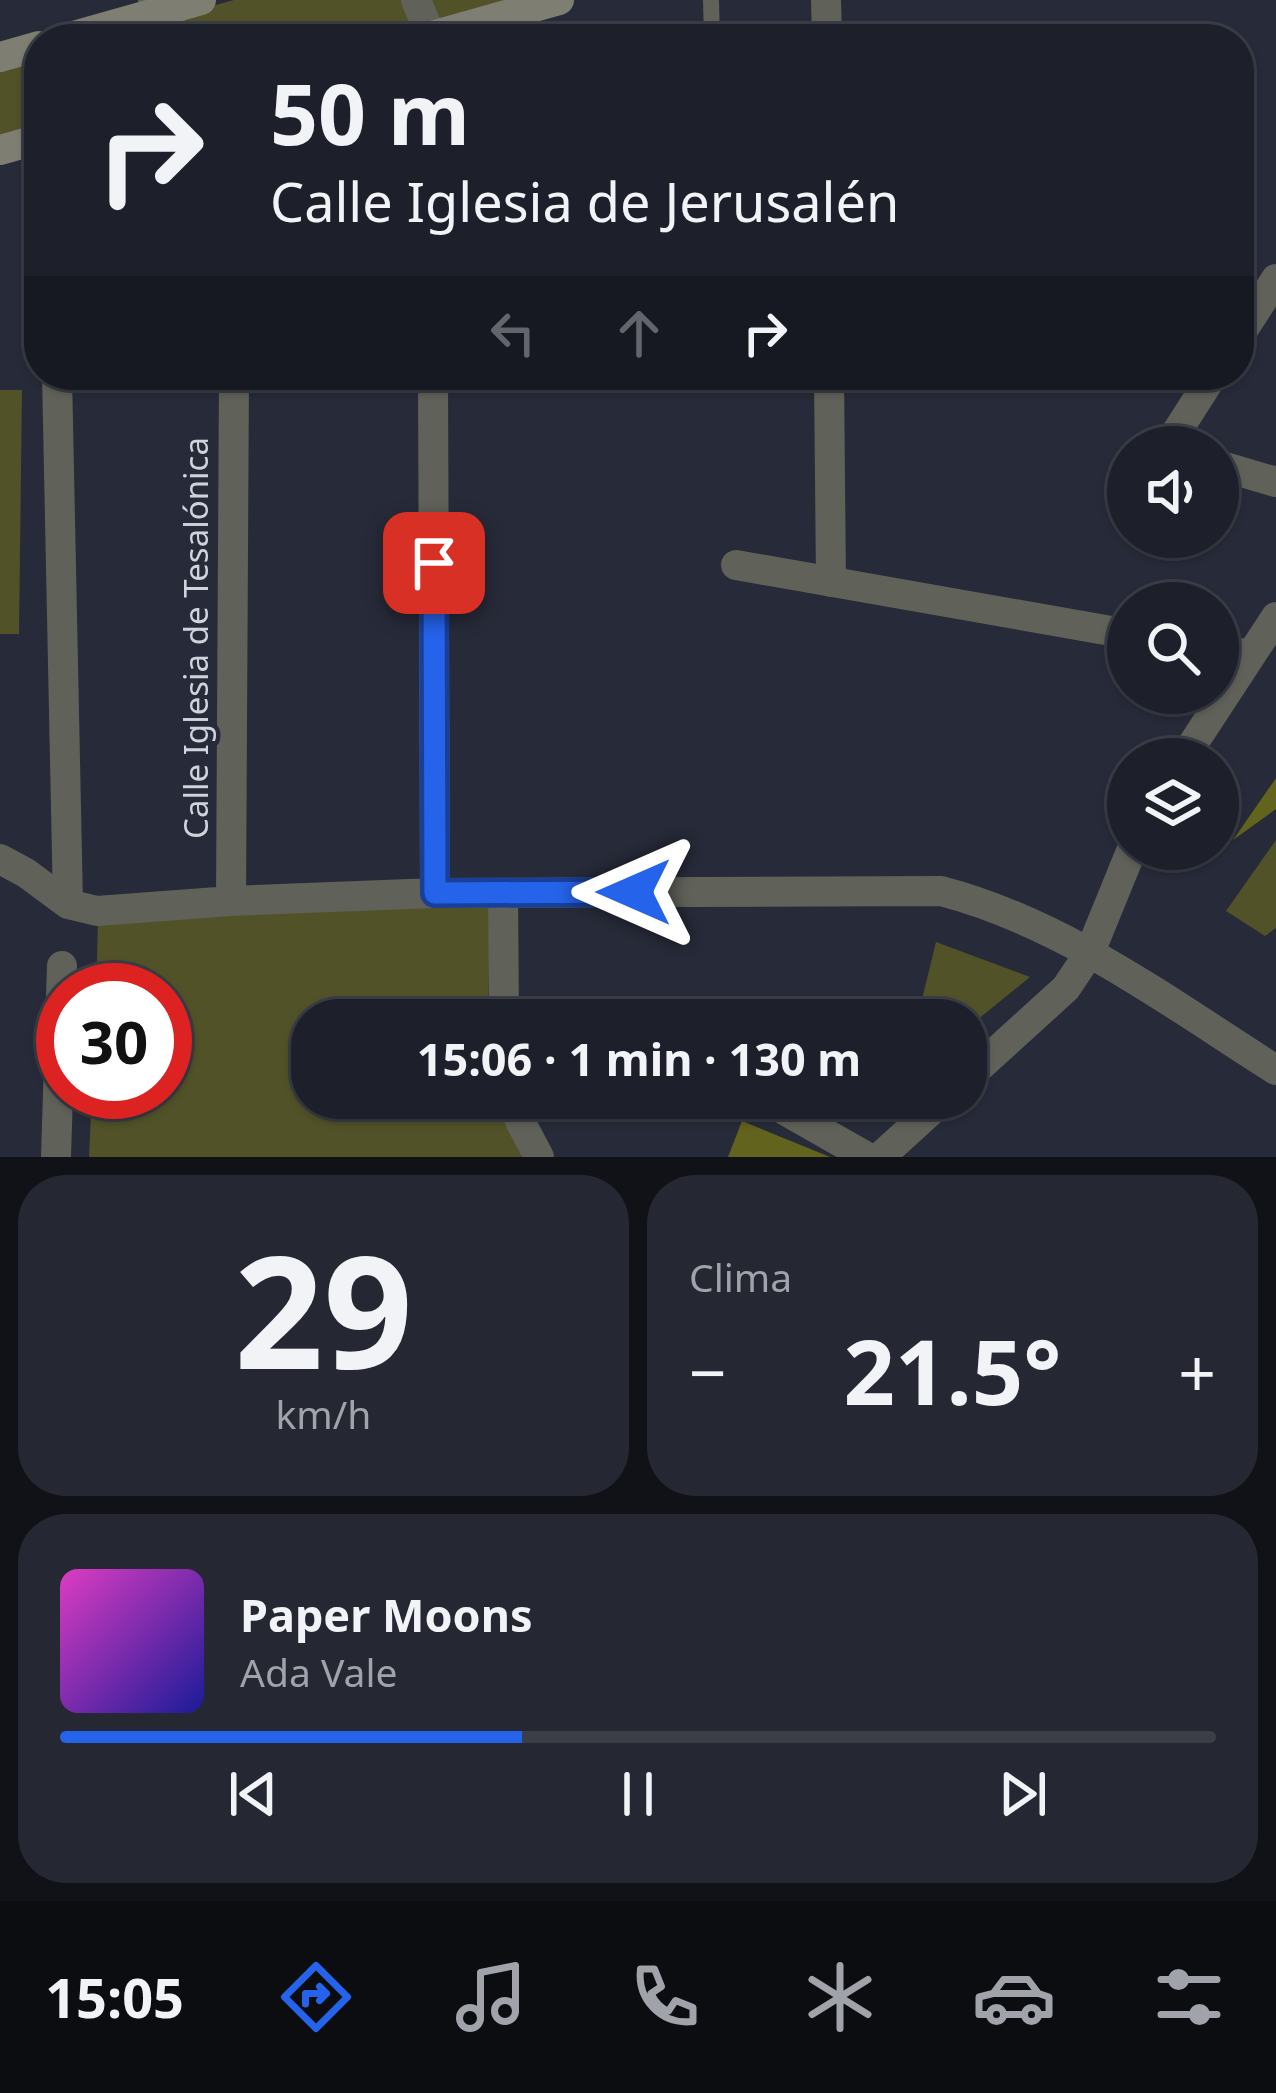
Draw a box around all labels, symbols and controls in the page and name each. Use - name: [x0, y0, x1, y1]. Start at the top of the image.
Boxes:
- text: 50 m: [270, 55, 470, 170]
- icon: right: [72, 72, 228, 228]
- text: Calle Iglesia de Jerusalén: [270, 164, 899, 238]
- icon: left: [480, 300, 546, 366]
- icon: ahead: [606, 300, 672, 366]
- icon: right: [732, 300, 798, 366]
- map controls: [1107, 426, 1239, 870]
- button: sound: [1107, 426, 1239, 558]
- street label: Calle Iglesia de Tesalónica: [173, 437, 218, 839]
- pin: [383, 512, 485, 614]
- icon: arrive: [401, 530, 467, 596]
- button: search: [1107, 582, 1239, 714]
- button: layers: [1107, 738, 1239, 870]
- position arrow: [571, 829, 697, 955]
- speed limit sign: 30: [36, 963, 192, 1119]
- text: 15:06 · 1 min · 130 m: [417, 1028, 861, 1089]
- text: 29: [234, 1202, 413, 1415]
- text: Clima: [689, 1250, 792, 1303]
- text: 21.5°: [844, 1309, 1061, 1431]
- text: −: [689, 1326, 727, 1416]
- text: +: [1178, 1326, 1216, 1416]
- text: km/h: [276, 1387, 371, 1440]
- text: Paper Moons: [240, 1584, 533, 1645]
- text: Ada Vale: [240, 1645, 397, 1698]
- icon: previous: [220, 1761, 286, 1827]
- icon: pause: [605, 1761, 671, 1827]
- icon: next: [990, 1761, 1056, 1827]
- icon: directions: [274, 1955, 358, 2039]
- icon: music: [449, 1955, 533, 2039]
- icon: phone: [623, 1955, 707, 2039]
- icon: climate: [798, 1955, 882, 2039]
- icon: car: [972, 1955, 1056, 2039]
- icon: filters: [1147, 1955, 1231, 2039]
- text: 15:05: [45, 1960, 184, 2034]

